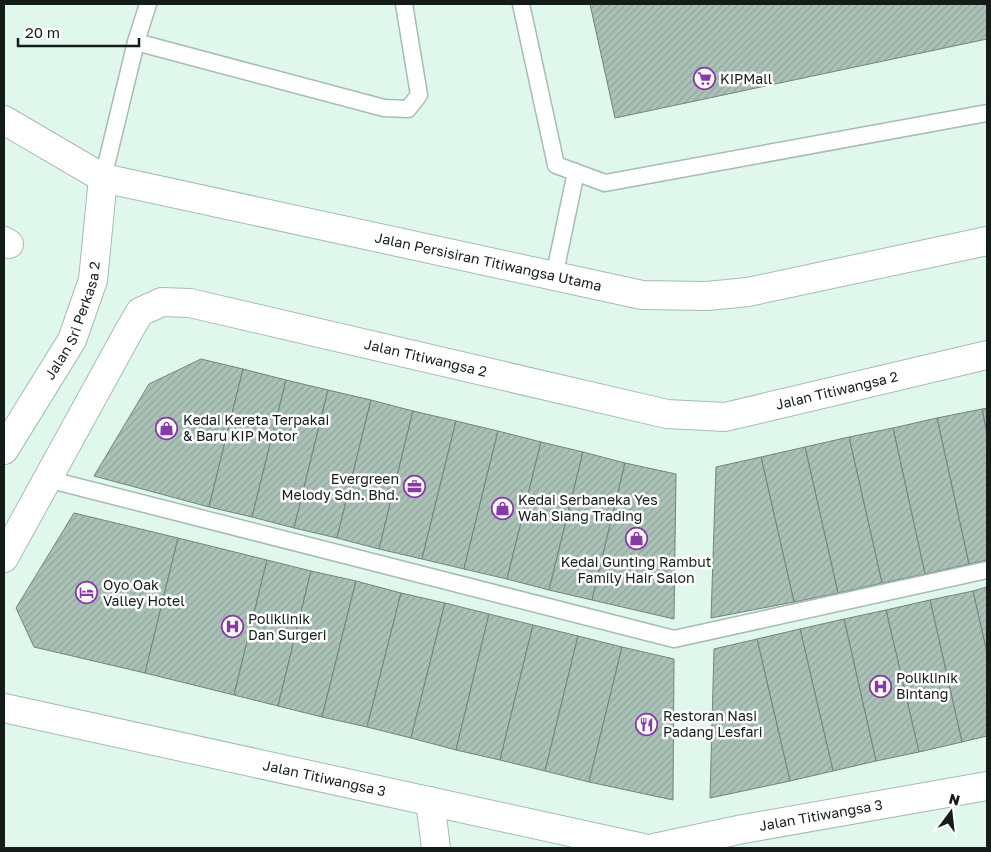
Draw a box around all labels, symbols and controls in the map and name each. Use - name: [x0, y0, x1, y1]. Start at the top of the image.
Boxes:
- scale bar: [18, 15, 139, 47]
- text: 20 m: [25, 23, 60, 41]
- supermarket icon: KIPMall: [692, 67, 716, 91]
- place label: KIPMall: [720, 70, 772, 87]
- street label: Jalan Persisiran Titiwangsa Utama: [373, 228, 603, 294]
- street label: Jalan Sri Perkasa 2: [41, 260, 103, 382]
- street label: Jalan Titiwangsa 2: [363, 335, 488, 380]
- street label: Jalan Titiwangsa 2: [774, 367, 900, 413]
- place label: Kedai Kereta Terpakai & Baru KIP Motor: [183, 411, 329, 444]
- shop icon: Kedai Kereta Terpakai & Baru KIP Motor: [155, 416, 179, 440]
- place label: Evergreen Melody Sdn. Bhd.: [281, 470, 399, 503]
- office icon: Evergreen Melody Sdn. Bhd.: [403, 475, 427, 499]
- place label: Kedai Serbaneka Yes Wah Siang Trading: [518, 491, 658, 524]
- shop icon: Kedai Serbaneka Yes Wah Siang Trading: [490, 496, 514, 520]
- shop icon: Kedai Gunting Rambut Family Hair Salon: [624, 527, 648, 551]
- place label: Kedai Gunting Rambut Family Hair Salon: [561, 553, 711, 586]
- place label: Oyo Oak Valley Hotel: [103, 576, 185, 609]
- hotel icon: Oyo Oak Valley Hotel: [75, 581, 99, 605]
- place label: Poliklinik Dan Surgeri: [248, 610, 327, 643]
- hospital icon: Poliklinik Dan Surgeri: [220, 615, 244, 639]
- place label: Poliklinik Bintang: [896, 669, 958, 702]
- hospital icon: Poliklinik Bintang: [868, 674, 892, 698]
- place label: Restoran Nasi Padang Lesfari: [663, 707, 763, 740]
- restaurant icon: Restoran Nasi Padang Lesfari: [635, 712, 659, 736]
- street label: Jalan Titiwangsa 3: [261, 756, 388, 799]
- north arrow: [926, 787, 976, 837]
- text: N: [947, 789, 962, 809]
- street label: Jalan Titiwangsa 3: [758, 796, 884, 834]

